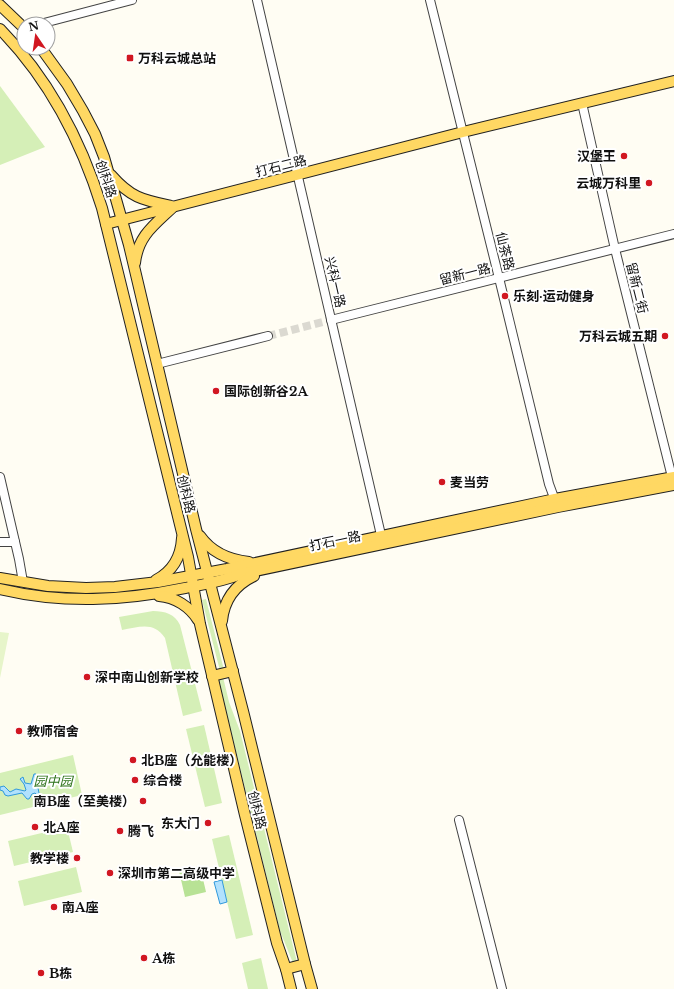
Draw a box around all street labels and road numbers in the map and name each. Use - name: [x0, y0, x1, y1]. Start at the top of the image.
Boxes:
- street label: 打石二路: [254, 151, 308, 181]
- street label: 创科路: [92, 158, 120, 200]
- street label: 仙茶路: [492, 230, 518, 272]
- street label: 兴科一路: [321, 255, 349, 309]
- street label: 留新一路: [438, 259, 492, 289]
- street label: 留新二街: [622, 261, 652, 315]
- street label: 创科路: [173, 473, 199, 515]
- street label: 打石一路: [308, 527, 362, 555]
- street label: 创科路: [244, 789, 270, 831]

